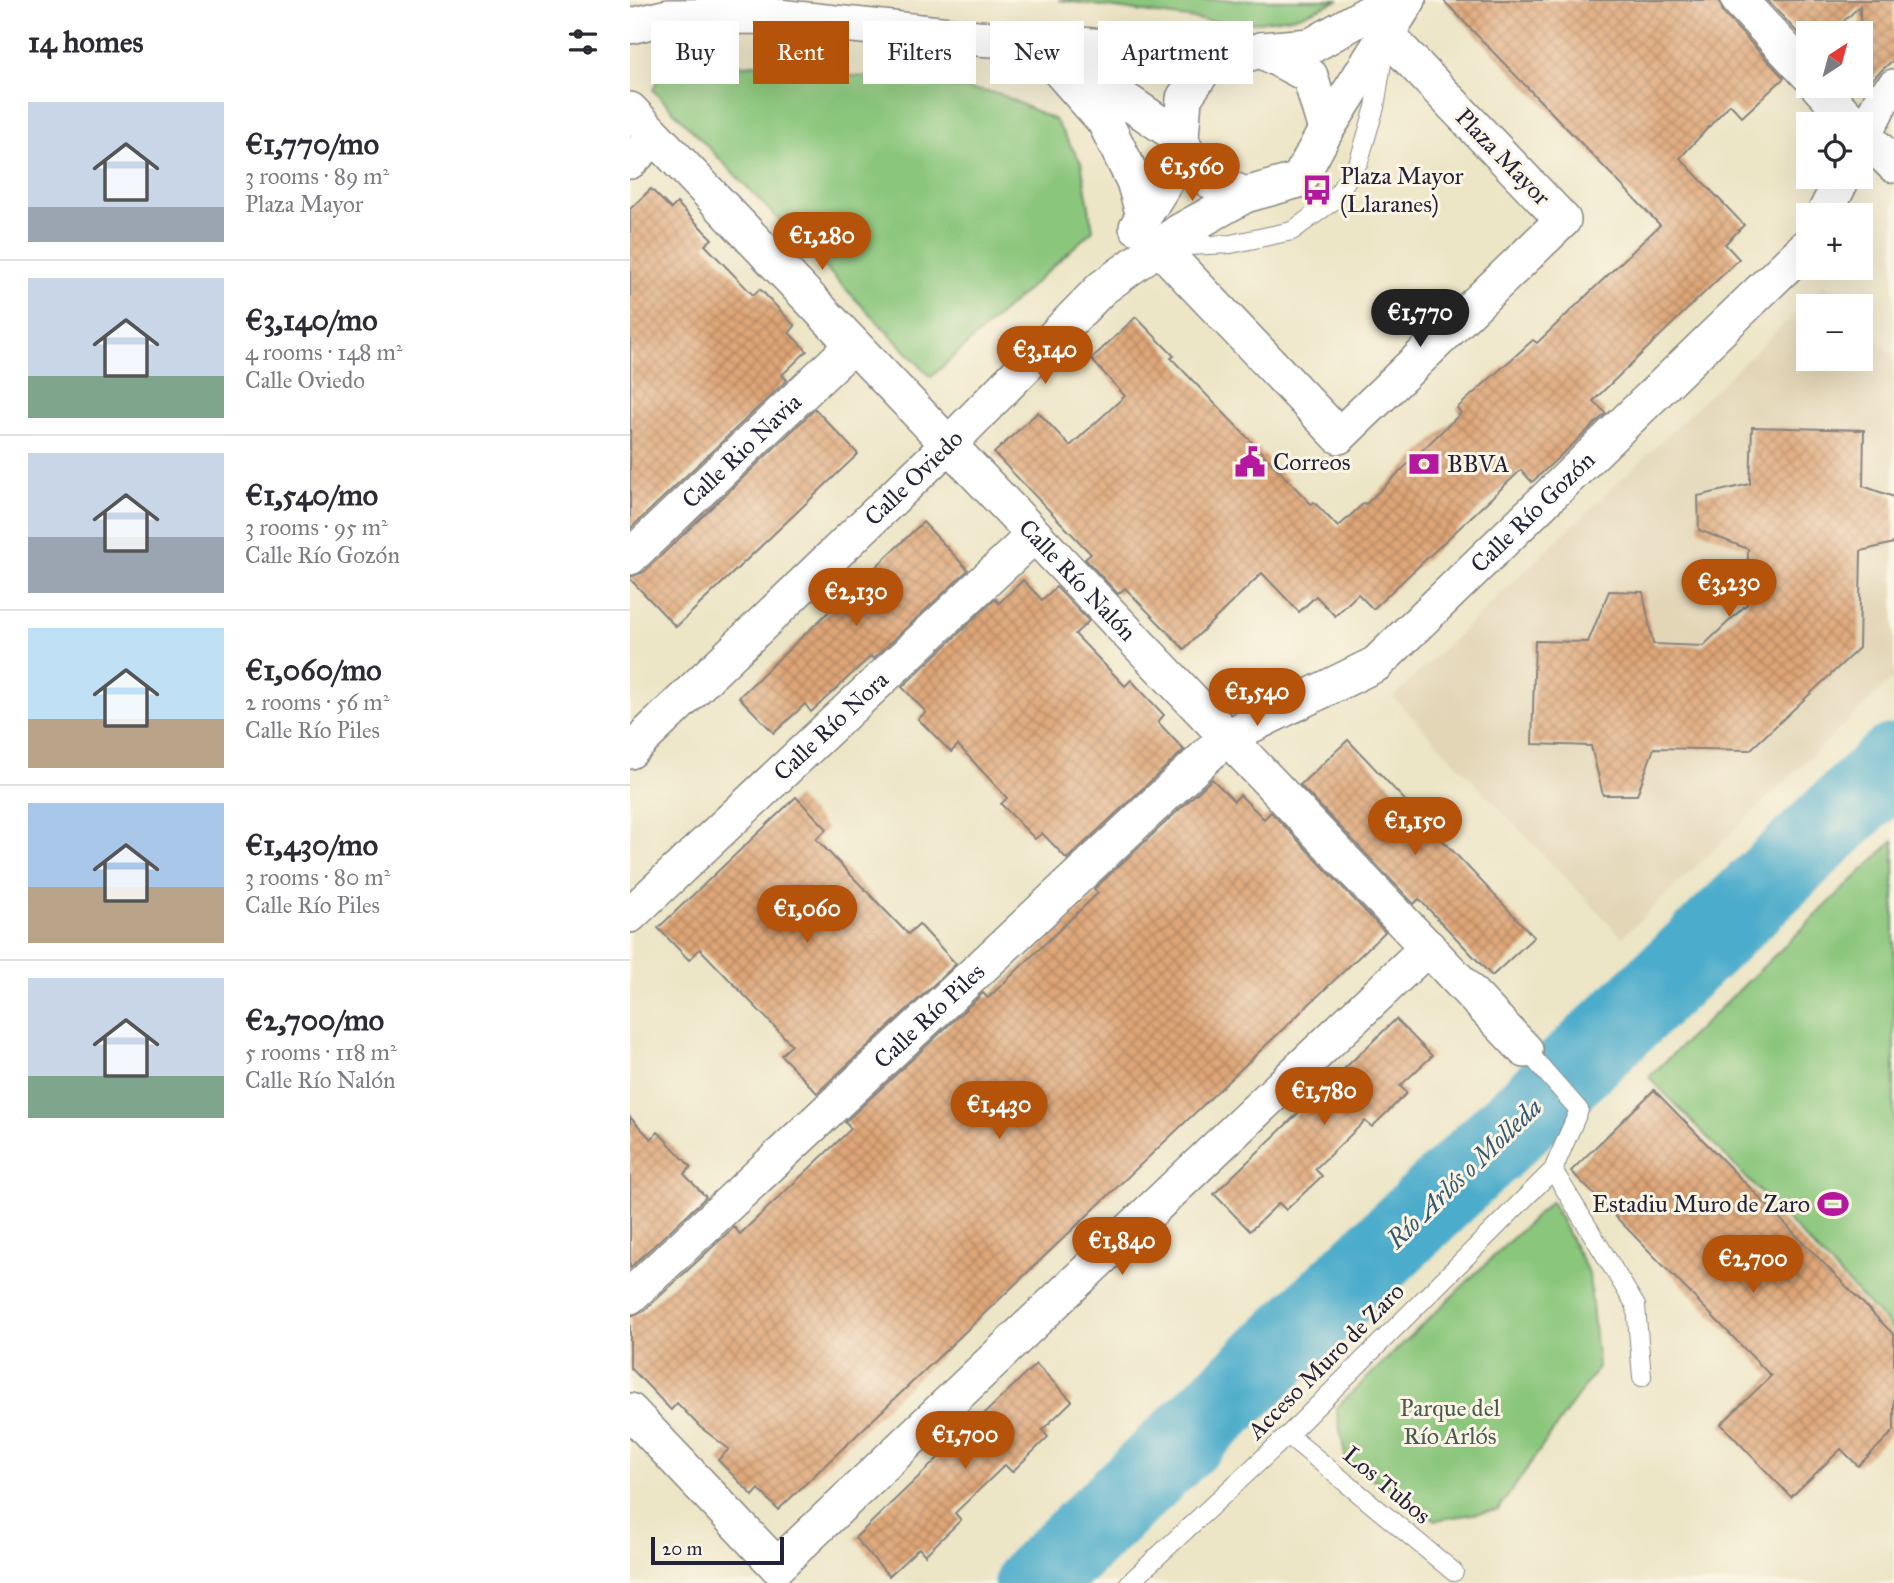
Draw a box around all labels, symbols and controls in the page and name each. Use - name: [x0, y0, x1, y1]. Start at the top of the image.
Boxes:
- chip: Buy: [651, 21, 739, 84]
- chip: Rent: [753, 21, 849, 84]
- chip: Filters: [863, 21, 976, 84]
- chip: New: [990, 21, 1084, 84]
- chip: Apartment: [1098, 21, 1253, 84]
- north arrow: [1796, 21, 1872, 98]
- map controls: [1796, 21, 1873, 371]
- icon: filters: [564, 23, 602, 61]
- text: 14 homes: [28, 24, 143, 60]
- street label: Plaza Mayor: [1449, 102, 1557, 212]
- button: locate: [1796, 112, 1873, 189]
- text: €1,770/mo: [245, 126, 379, 162]
- icon: home: [84, 130, 168, 214]
- pin: €1,560: [1135, 144, 1249, 203]
- text: €1,560: [1160, 152, 1224, 180]
- place label: Plaza Mayor (Llaranes): [1340, 161, 1464, 219]
- text: 3 rooms · 89 m²: [245, 162, 389, 190]
- bus stop icon: Plaza Mayor (Llaranes): [1300, 173, 1334, 207]
- text: Plaza Mayor: [245, 190, 363, 218]
- button: +: [1796, 203, 1873, 280]
- pin: €1,280: [765, 212, 879, 272]
- text: €1,280: [789, 221, 855, 249]
- pin: €1,770: [1363, 290, 1477, 349]
- button: −: [1796, 294, 1873, 371]
- text: €1,770: [1387, 298, 1453, 326]
- text: €3,140/mo: [245, 302, 377, 338]
- icon: home: [84, 306, 168, 390]
- pin: €3,140: [988, 326, 1102, 386]
- text: €3,140: [1013, 335, 1077, 363]
- text: 4 rooms · 148 m²: [245, 338, 402, 366]
- text: Calle Oviedo: [245, 366, 365, 394]
- street label: Calle Rio Navia: [676, 387, 808, 515]
- street label: Calle Oviedo: [858, 424, 969, 532]
- public building icon: Correos: [1233, 445, 1267, 479]
- street label: Calle Río Gozón: [1464, 445, 1601, 579]
- place label: Correos: [1273, 447, 1350, 477]
- bank icon: BBVA: [1407, 447, 1441, 481]
- place label: BBVA: [1447, 449, 1510, 479]
- text: €1,540/mo: [245, 477, 378, 513]
- icon: home: [84, 481, 168, 565]
- text: 3 rooms · 95 m²: [245, 513, 388, 541]
- street label: Calle Río Nalón: [1013, 513, 1143, 647]
- text: Calle Río Gozón: [245, 541, 400, 569]
- pin: €3,230: [1672, 560, 1786, 619]
- pin: €2,130: [799, 568, 913, 628]
- text: €3,230: [1697, 568, 1761, 596]
- text: €2,130: [824, 577, 888, 605]
- text: €1,060/mo: [245, 652, 382, 688]
- icon: home: [84, 656, 168, 740]
- street label: Calle Río Nora: [767, 664, 895, 787]
- pin: €1,540: [1200, 668, 1314, 728]
- text: €1,540: [1225, 677, 1289, 705]
- text: 2 rooms · 56 m²: [245, 688, 389, 716]
- text: Calle Río Piles: [245, 716, 380, 744]
- pin: €1,150: [1358, 798, 1472, 857]
- text: €1,150: [1384, 806, 1446, 834]
- text: €1,430/mo: [245, 827, 378, 863]
- icon: home: [84, 831, 168, 915]
- text: 3 rooms · 80 m²: [245, 863, 390, 891]
- pin: €1,060: [750, 886, 864, 945]
- text: Calle Río Piles: [245, 891, 380, 919]
- text: €1,060: [773, 894, 841, 922]
- street label: Calle Río Piles: [868, 957, 991, 1075]
- text: €2,700/mo: [245, 1002, 384, 1038]
- icon: home: [84, 1006, 168, 1090]
- text: 5 rooms · 118 m²: [245, 1038, 397, 1066]
- text: Calle Río Nalón: [245, 1066, 395, 1094]
- pin: €1,780: [1267, 1068, 1381, 1127]
- text: €1,780: [1291, 1076, 1357, 1104]
- pin: €1,430: [942, 1082, 1056, 1141]
- text: €1,430: [967, 1090, 1031, 1118]
- water label: Río Arlós o Molleda: [1379, 1091, 1548, 1256]
- sports icon: Estadiu Muro de Zaro: [1816, 1187, 1850, 1221]
- place label: Estadiu Muro de Zaro: [1592, 1189, 1810, 1219]
- pin: €1,840: [1065, 1218, 1179, 1277]
- text: €1,840: [1088, 1226, 1156, 1254]
- pin: €2,700: [1696, 1236, 1810, 1295]
- text: €2,700: [1718, 1244, 1788, 1272]
- street label: Acceso Muro de Zaro: [1241, 1276, 1411, 1446]
- park label: Parque del Río Arlós: [1400, 1393, 1501, 1451]
- pin: €1,700: [908, 1412, 1022, 1471]
- text: €1,700: [932, 1420, 998, 1448]
- street label: Los Tubos: [1337, 1440, 1437, 1530]
- scale bar: [651, 1534, 784, 1566]
- text: 20 m: [662, 1537, 703, 1560]

